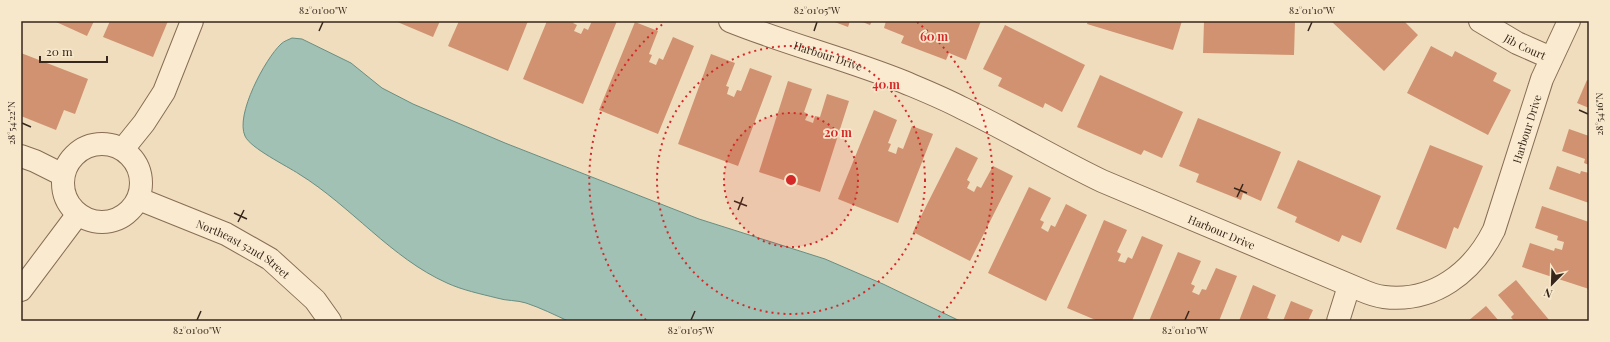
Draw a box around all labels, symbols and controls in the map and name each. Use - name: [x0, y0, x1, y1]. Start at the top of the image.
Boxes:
- text: 82°01'00"W: [299, 3, 348, 17]
- text: 82°01'05"W: [794, 3, 841, 17]
- text: 82°01'10"W: [1289, 3, 1336, 17]
- text: 60 m: [920, 28, 948, 44]
- street label: Jib Court: [1501, 29, 1549, 63]
- street label: Harbour Drive: [792, 37, 865, 74]
- scale bar: [40, 38, 107, 64]
- text: 20 m: [46, 43, 73, 59]
- text: 40 m: [872, 76, 900, 92]
- street label: Harbour Drive: [1508, 92, 1544, 165]
- text: 28°54'16"N: [1592, 93, 1606, 135]
- text: 28°54'22"N: [4, 101, 18, 145]
- text: 20 m: [824, 124, 852, 140]
- centre of rings: [784, 173, 798, 187]
- street label: Harbour Drive: [1186, 211, 1258, 252]
- street label: Northeast 52nd Street: [194, 215, 294, 281]
- north arrow: [1532, 264, 1572, 304]
- text: N: [1541, 285, 1554, 302]
- text: 82°01'00"W: [173, 323, 222, 337]
- text: 82°01'05"W: [668, 323, 715, 337]
- text: 82°01'10"W: [1162, 323, 1209, 337]

